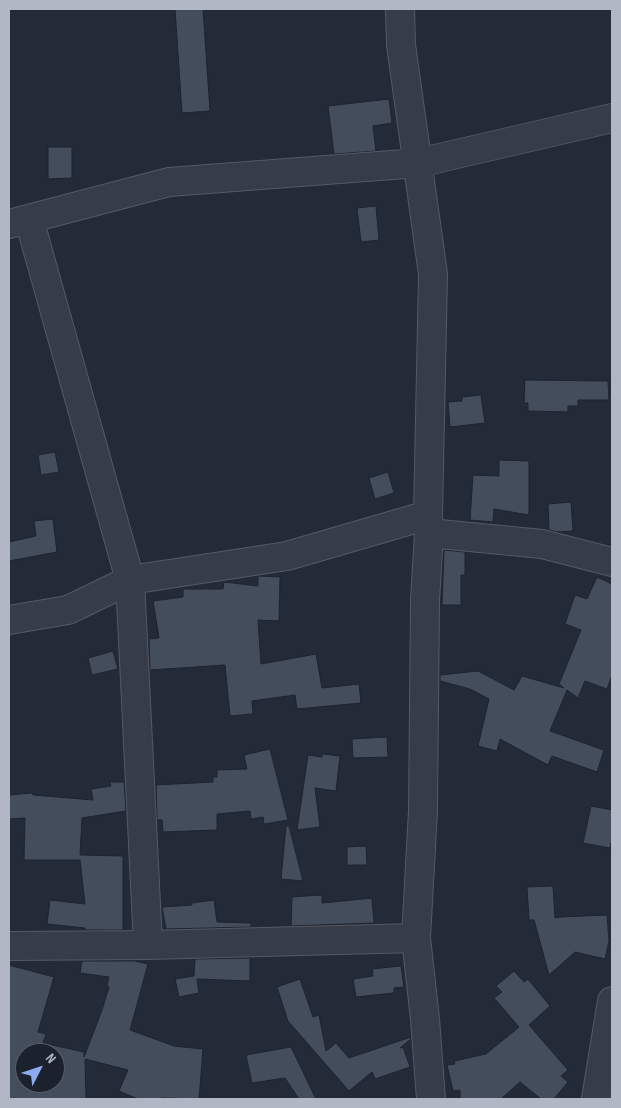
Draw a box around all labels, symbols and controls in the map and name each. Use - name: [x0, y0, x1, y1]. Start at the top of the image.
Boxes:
- north arrow: [15, 1043, 65, 1093]
- text: N: [42, 1050, 60, 1067]

